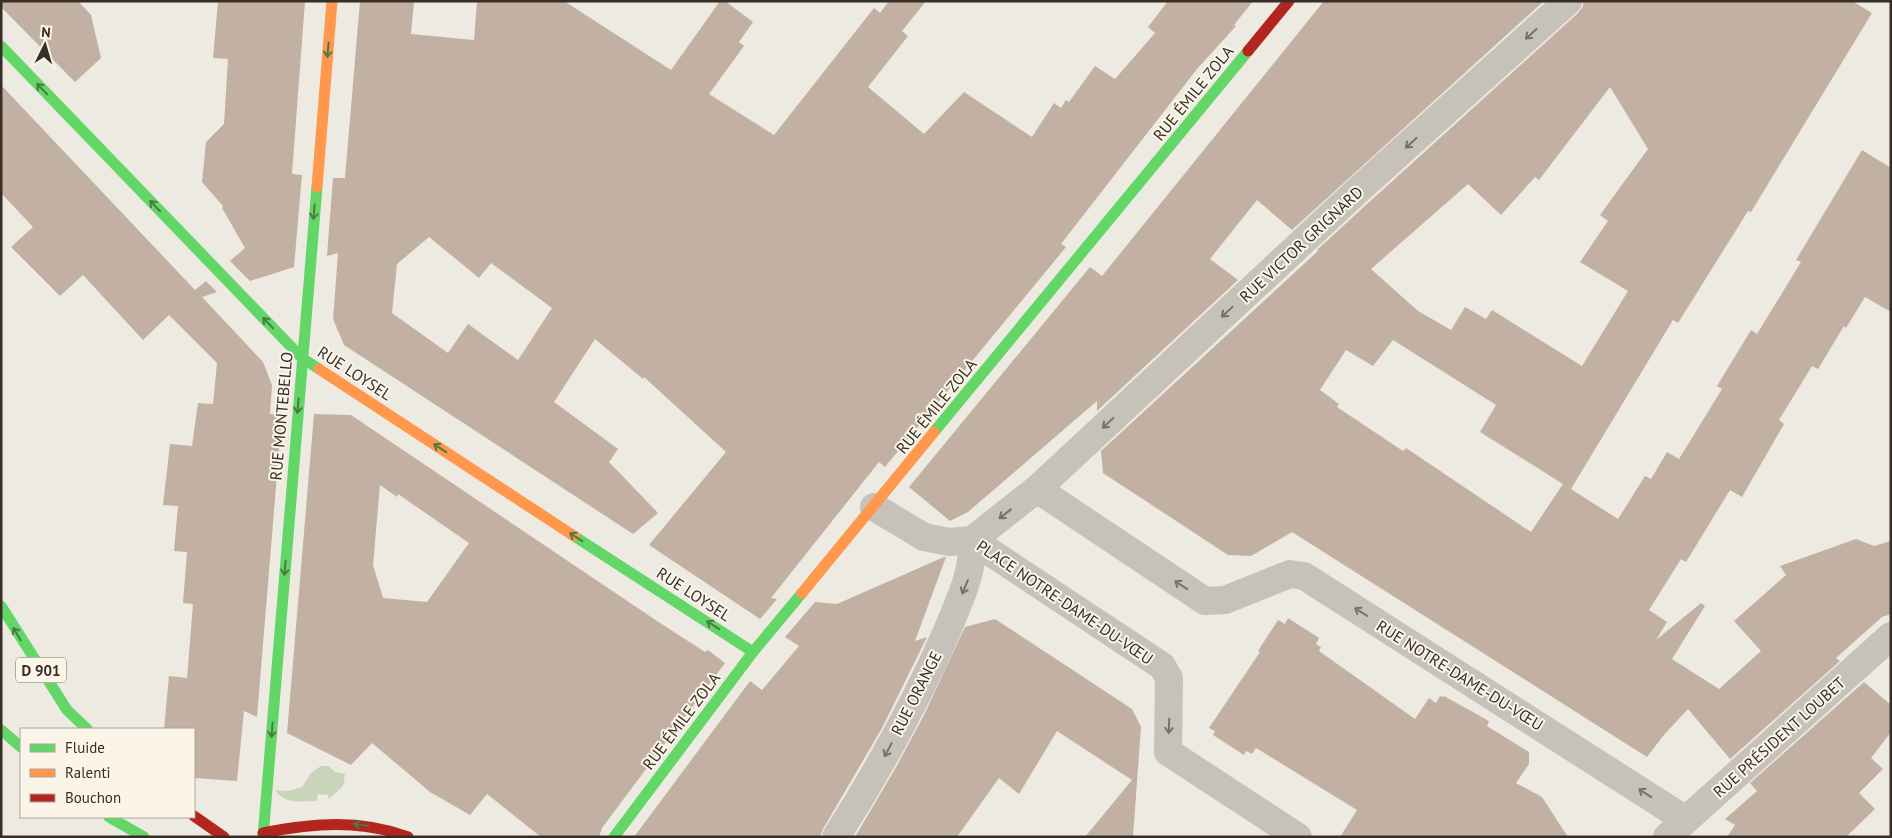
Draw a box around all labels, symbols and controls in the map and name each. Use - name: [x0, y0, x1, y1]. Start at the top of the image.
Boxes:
- north arrow: [20, 20, 70, 70]
- text: N: [41, 23, 52, 41]
- one-way arrow: [1525, 28, 1538, 40]
- street label: RUE ÉMILE ZOLA: [1149, 41, 1238, 145]
- one-way arrow: [323, 42, 332, 58]
- one-way arrow: [36, 82, 48, 95]
- one-way arrow: [1404, 137, 1417, 149]
- street label: RUE VICTOR GRIGNARD: [1235, 182, 1367, 306]
- one-way arrow: [149, 199, 161, 212]
- one-way arrow: [309, 203, 318, 219]
- one-way arrow: [1221, 306, 1233, 318]
- one-way arrow: [262, 316, 274, 329]
- street label: RUE LOYSEL: [314, 342, 396, 404]
- street label: RUE MONTEBELLO: [265, 351, 297, 481]
- street label: RUE ÉMILE ZOLA: [892, 354, 981, 458]
- one-way arrow: [293, 398, 302, 414]
- one-way arrow: [1102, 417, 1115, 429]
- one-way arrow: [433, 443, 447, 453]
- one-way arrow: [999, 509, 1012, 520]
- one-way arrow: [570, 531, 584, 541]
- street label: PLACE NOTRE-DAME-DU-VŒU: [973, 535, 1157, 669]
- one-way arrow: [280, 560, 289, 576]
- street label: RUE LOYSEL: [653, 563, 735, 625]
- one-way arrow: [960, 579, 969, 594]
- one-way arrow: [1175, 579, 1189, 589]
- one-way arrow: [1354, 607, 1368, 617]
- street label: RUE NOTRE-DAME-DU-VŒU: [1373, 615, 1547, 735]
- one-way arrow: [706, 620, 720, 630]
- one-way arrow: [12, 627, 22, 641]
- street label: RUE ORANGE: [886, 648, 946, 738]
- road number: D 901: [16, 658, 66, 682]
- street label: RUE ÉMILE ZOLA: [638, 668, 724, 774]
- street label: RUE PRÉSIDENT LOUBET: [1709, 672, 1849, 802]
- one-way arrow: [1165, 718, 1174, 734]
- one-way arrow: [267, 722, 276, 738]
- legend: [20, 728, 195, 818]
- text: Fluide: [65, 738, 105, 757]
- one-way arrow: [883, 742, 893, 757]
- text: Ralenti: [65, 763, 111, 782]
- text: Bouchon: [65, 788, 121, 807]
- one-way arrow: [1639, 788, 1653, 798]
- one-way arrow: [354, 820, 370, 830]

